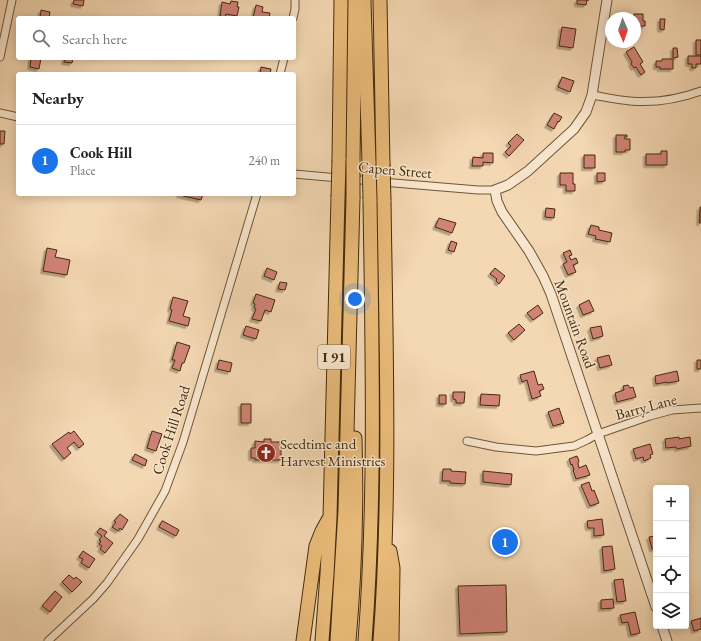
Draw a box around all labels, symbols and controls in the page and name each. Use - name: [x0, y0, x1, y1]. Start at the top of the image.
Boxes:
- north arrow: [605, 12, 641, 48]
- search box: [16, 16, 296, 60]
- icon: search: [30, 27, 52, 49]
- text: Search here: [62, 29, 127, 48]
- text: Nearby: [32, 87, 84, 109]
- text: Cook Hill: [70, 143, 132, 162]
- text: 1: [42, 152, 48, 169]
- text: 240 m: [249, 152, 280, 169]
- street label: Capen Street: [357, 157, 433, 182]
- text: Place: [70, 162, 96, 179]
- street label: Mountain Road: [551, 277, 600, 371]
- your location: [345, 289, 365, 309]
- road number: I 91: [318, 345, 350, 369]
- street label: Cook Hill Road: [147, 382, 194, 477]
- street label: Barry Lane: [613, 389, 679, 424]
- place label: Seedtime and Harvest Ministries: [280, 434, 386, 470]
- church icon: Seedtime and Harvest Ministries: [255, 442, 277, 464]
- map controls: [653, 485, 689, 629]
- button: +: [653, 485, 689, 521]
- button: −: [653, 521, 689, 557]
- pin: 1: [492, 527, 518, 557]
- button: locate: [653, 557, 689, 593]
- button: layers: [653, 593, 689, 629]

